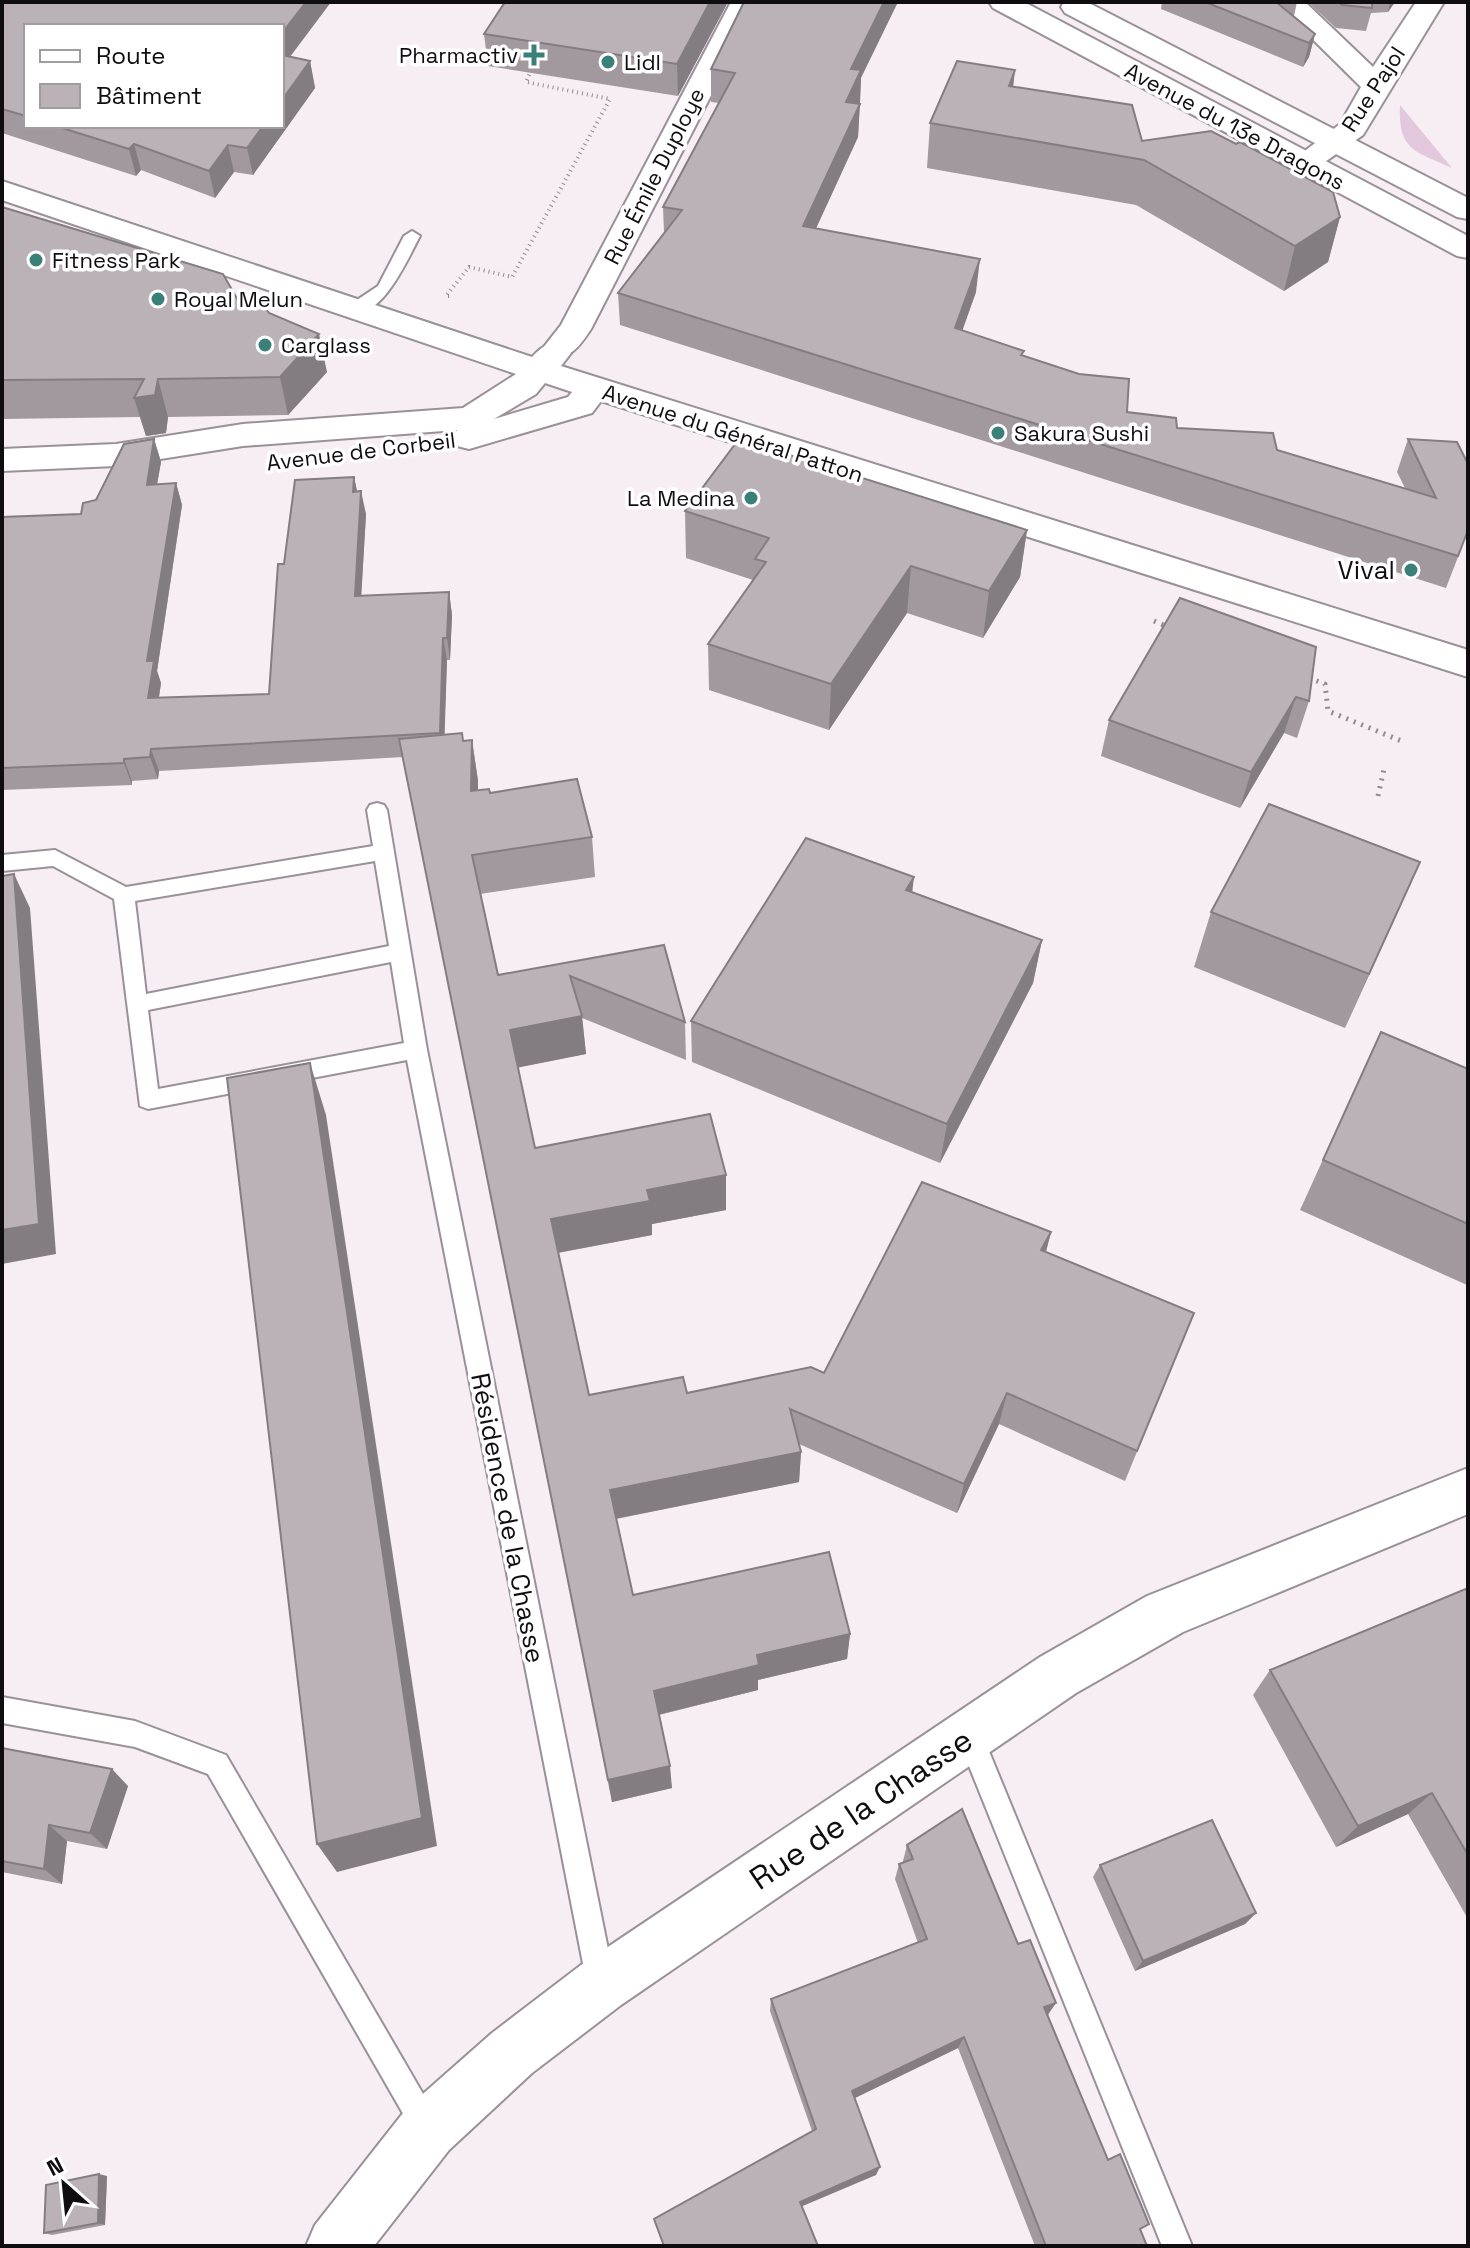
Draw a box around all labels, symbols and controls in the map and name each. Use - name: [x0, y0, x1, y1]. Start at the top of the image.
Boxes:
- legend: [24, 24, 284, 128]
- text: Route: [96, 40, 165, 71]
- place label: Pharmactiv: [399, 41, 518, 69]
- street label: Rue Pajol: [1335, 41, 1411, 137]
- marker: Pharmactiv: [525, 46, 543, 64]
- place label: Lidl: [624, 48, 661, 76]
- marker: Lidl: [599, 53, 617, 71]
- street label: Avenue du 13e Dragons: [1120, 56, 1350, 196]
- text: Bâtiment: [96, 80, 202, 111]
- street label: Rue Émile Duploye: [597, 83, 711, 269]
- place label: Fitness Park: [52, 246, 181, 274]
- marker: Fitness Park: [27, 251, 45, 269]
- place label: Royal Melun: [174, 285, 303, 313]
- marker: Royal Melun: [149, 290, 167, 308]
- place label: Carglass: [281, 331, 371, 359]
- marker: Carglass: [256, 336, 274, 354]
- street label: Avenue du Général Patton: [599, 378, 867, 488]
- place label: Sakura Sushi: [1014, 419, 1149, 447]
- marker: Sakura Sushi: [989, 424, 1007, 442]
- street label: Avenue de Corbeil: [265, 426, 457, 476]
- place label: La Medina: [627, 484, 735, 512]
- marker: La Medina: [742, 489, 760, 507]
- place label: Vival: [1338, 553, 1395, 587]
- marker: Vival: [1402, 561, 1420, 579]
- street label: Résidence de la Chasse: [463, 1370, 553, 1666]
- street label: Rue de la Chasse: [742, 1720, 980, 1898]
- north arrow: [24, 2144, 104, 2224]
- text: N: [42, 2150, 68, 2182]

